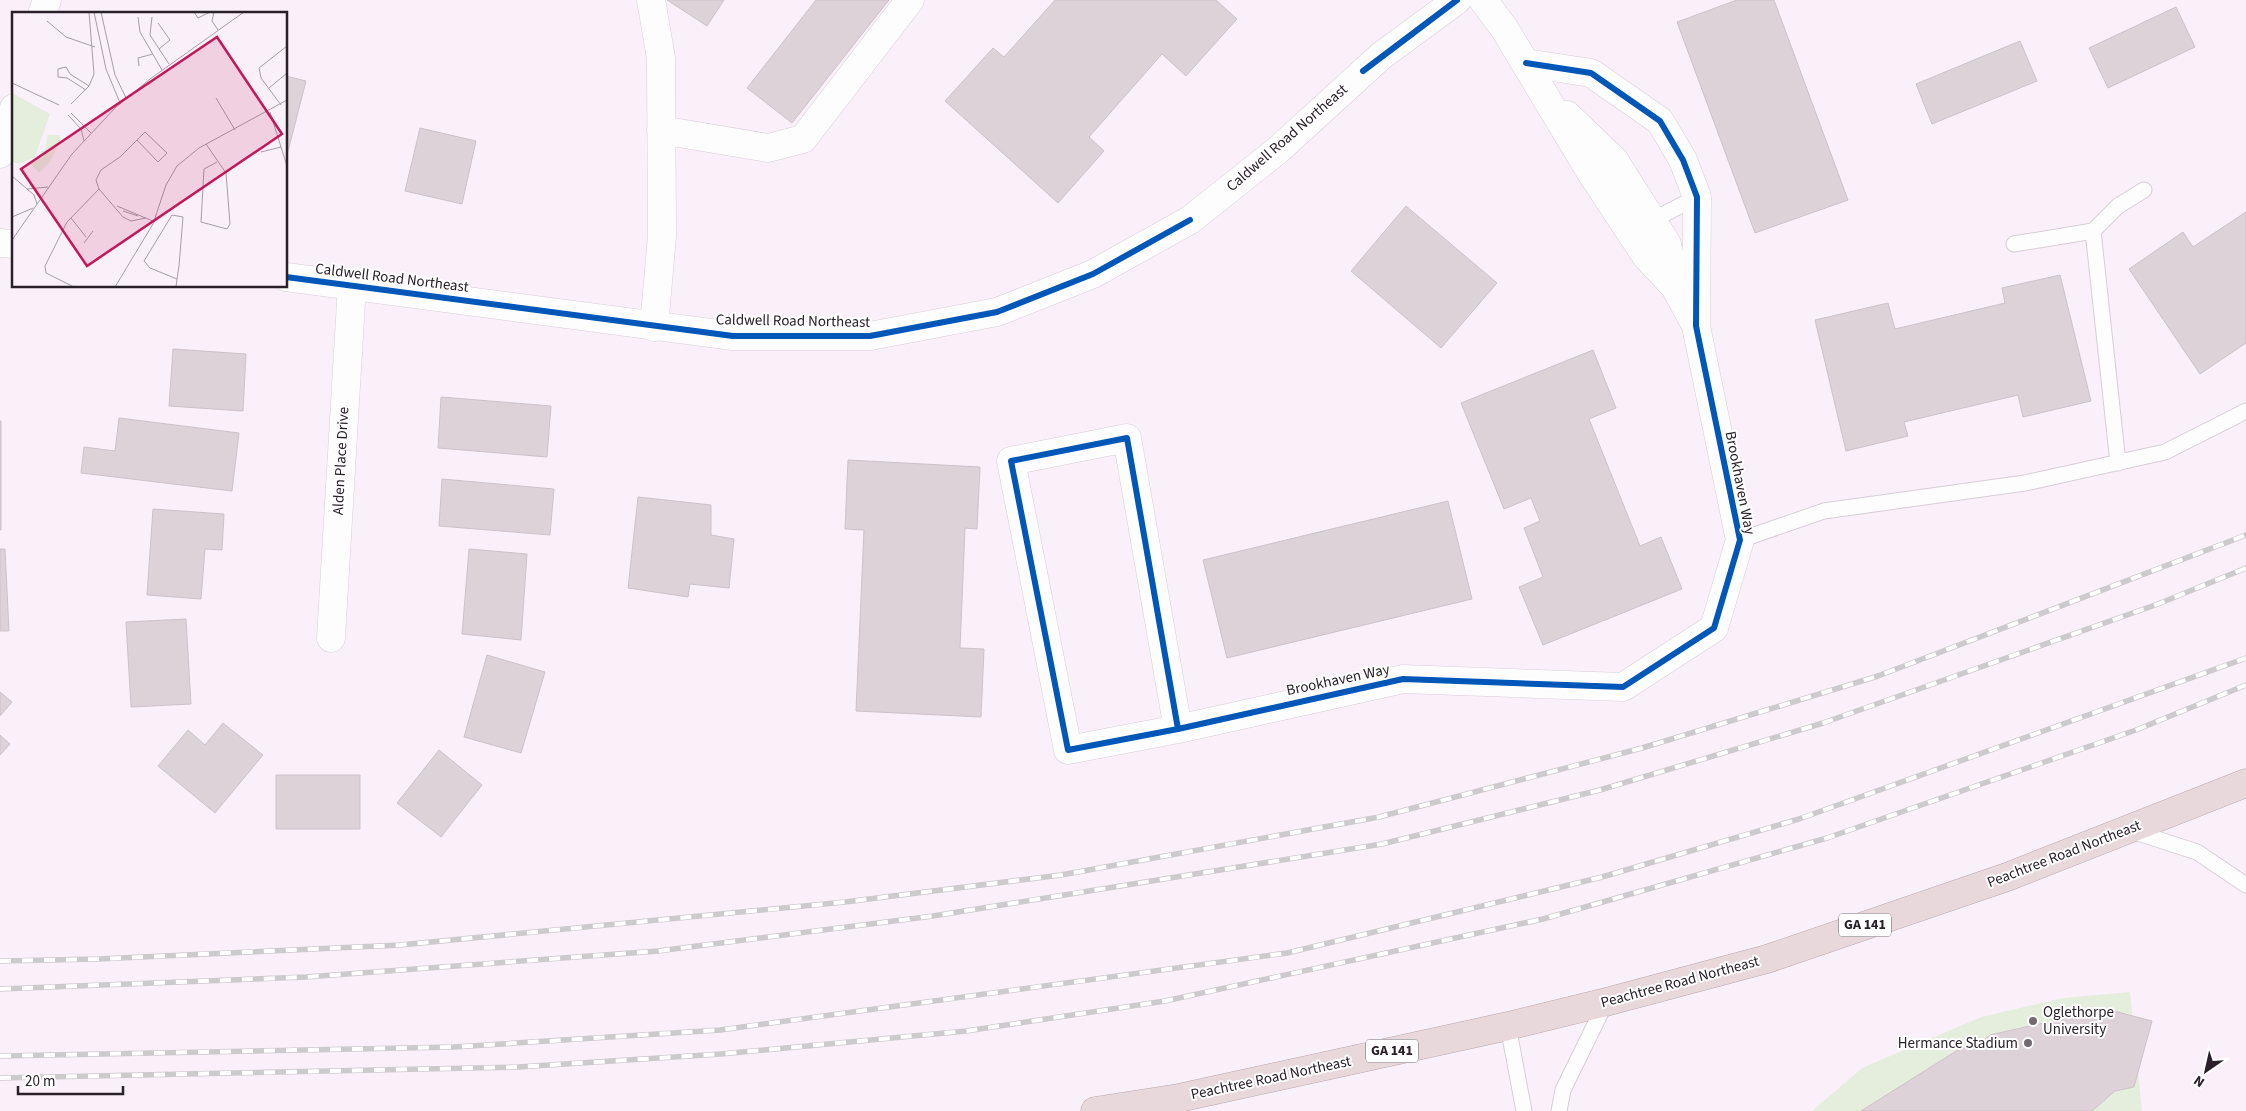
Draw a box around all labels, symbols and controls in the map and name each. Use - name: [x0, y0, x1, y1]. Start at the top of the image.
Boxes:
- inset map: [12, 12, 288, 288]
- street label: Caldwell Road Northeast: [1222, 79, 1352, 197]
- street label: Caldwell Road Northeast: [314, 258, 470, 298]
- street label: Caldwell Road Northeast: [716, 309, 870, 333]
- street label: Alden Place Drive: [328, 406, 354, 516]
- street label: Brookhaven Way: [1720, 429, 1760, 537]
- street label: Brookhaven Way: [1284, 659, 1392, 701]
- street label: Peachtree Road Northeast: [1984, 815, 2144, 893]
- road number: GA 141: [1839, 914, 1891, 936]
- street label: Peachtree Road Northeast: [1598, 951, 1762, 1013]
- place label: Oglethorpe University: [2043, 1002, 2114, 1040]
- marker: Oglethorpe University: [2027, 1015, 2039, 1027]
- place label: Hermance Stadium: [1898, 1033, 2018, 1054]
- marker: Hermance Stadium: [2022, 1037, 2034, 1049]
- road number: GA 141: [1366, 1040, 1418, 1062]
- north arrow: [2181, 1046, 2231, 1096]
- street label: Peachtree Road Northeast: [1189, 1051, 1353, 1105]
- scale bar: [18, 1064, 122, 1096]
- text: N: [2190, 1070, 2209, 1092]
- text: 20 m: [25, 1071, 55, 1092]

